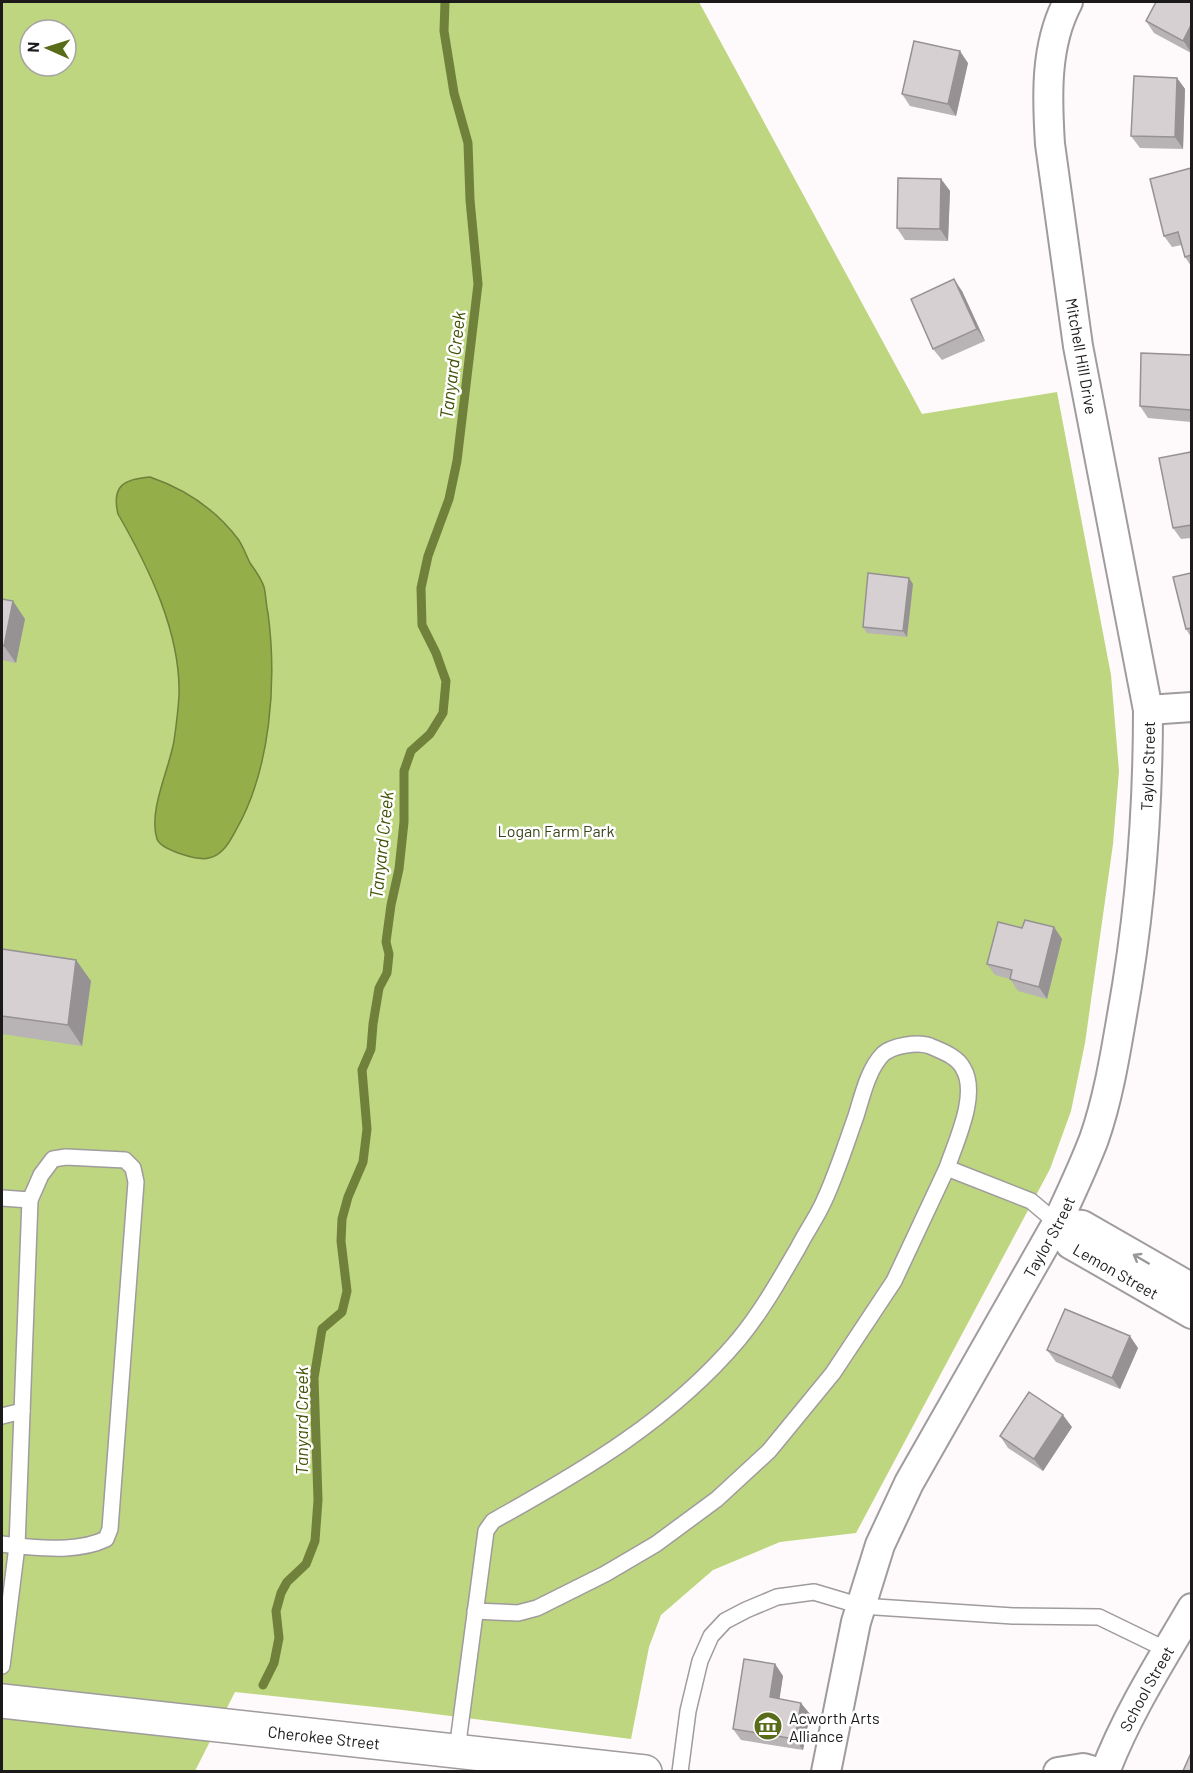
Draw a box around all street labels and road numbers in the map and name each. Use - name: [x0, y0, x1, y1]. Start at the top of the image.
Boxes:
- street label: Mitchell Hill Drive: [1062, 296, 1102, 416]
- street label: Taylor Street: [1136, 721, 1157, 811]
- street label: Taylor Street: [1019, 1193, 1078, 1281]
- street label: Lemon Street: [1070, 1239, 1162, 1302]
- street label: School Street: [1115, 1642, 1177, 1734]
- street label: Cherokee Street: [267, 1721, 381, 1752]

